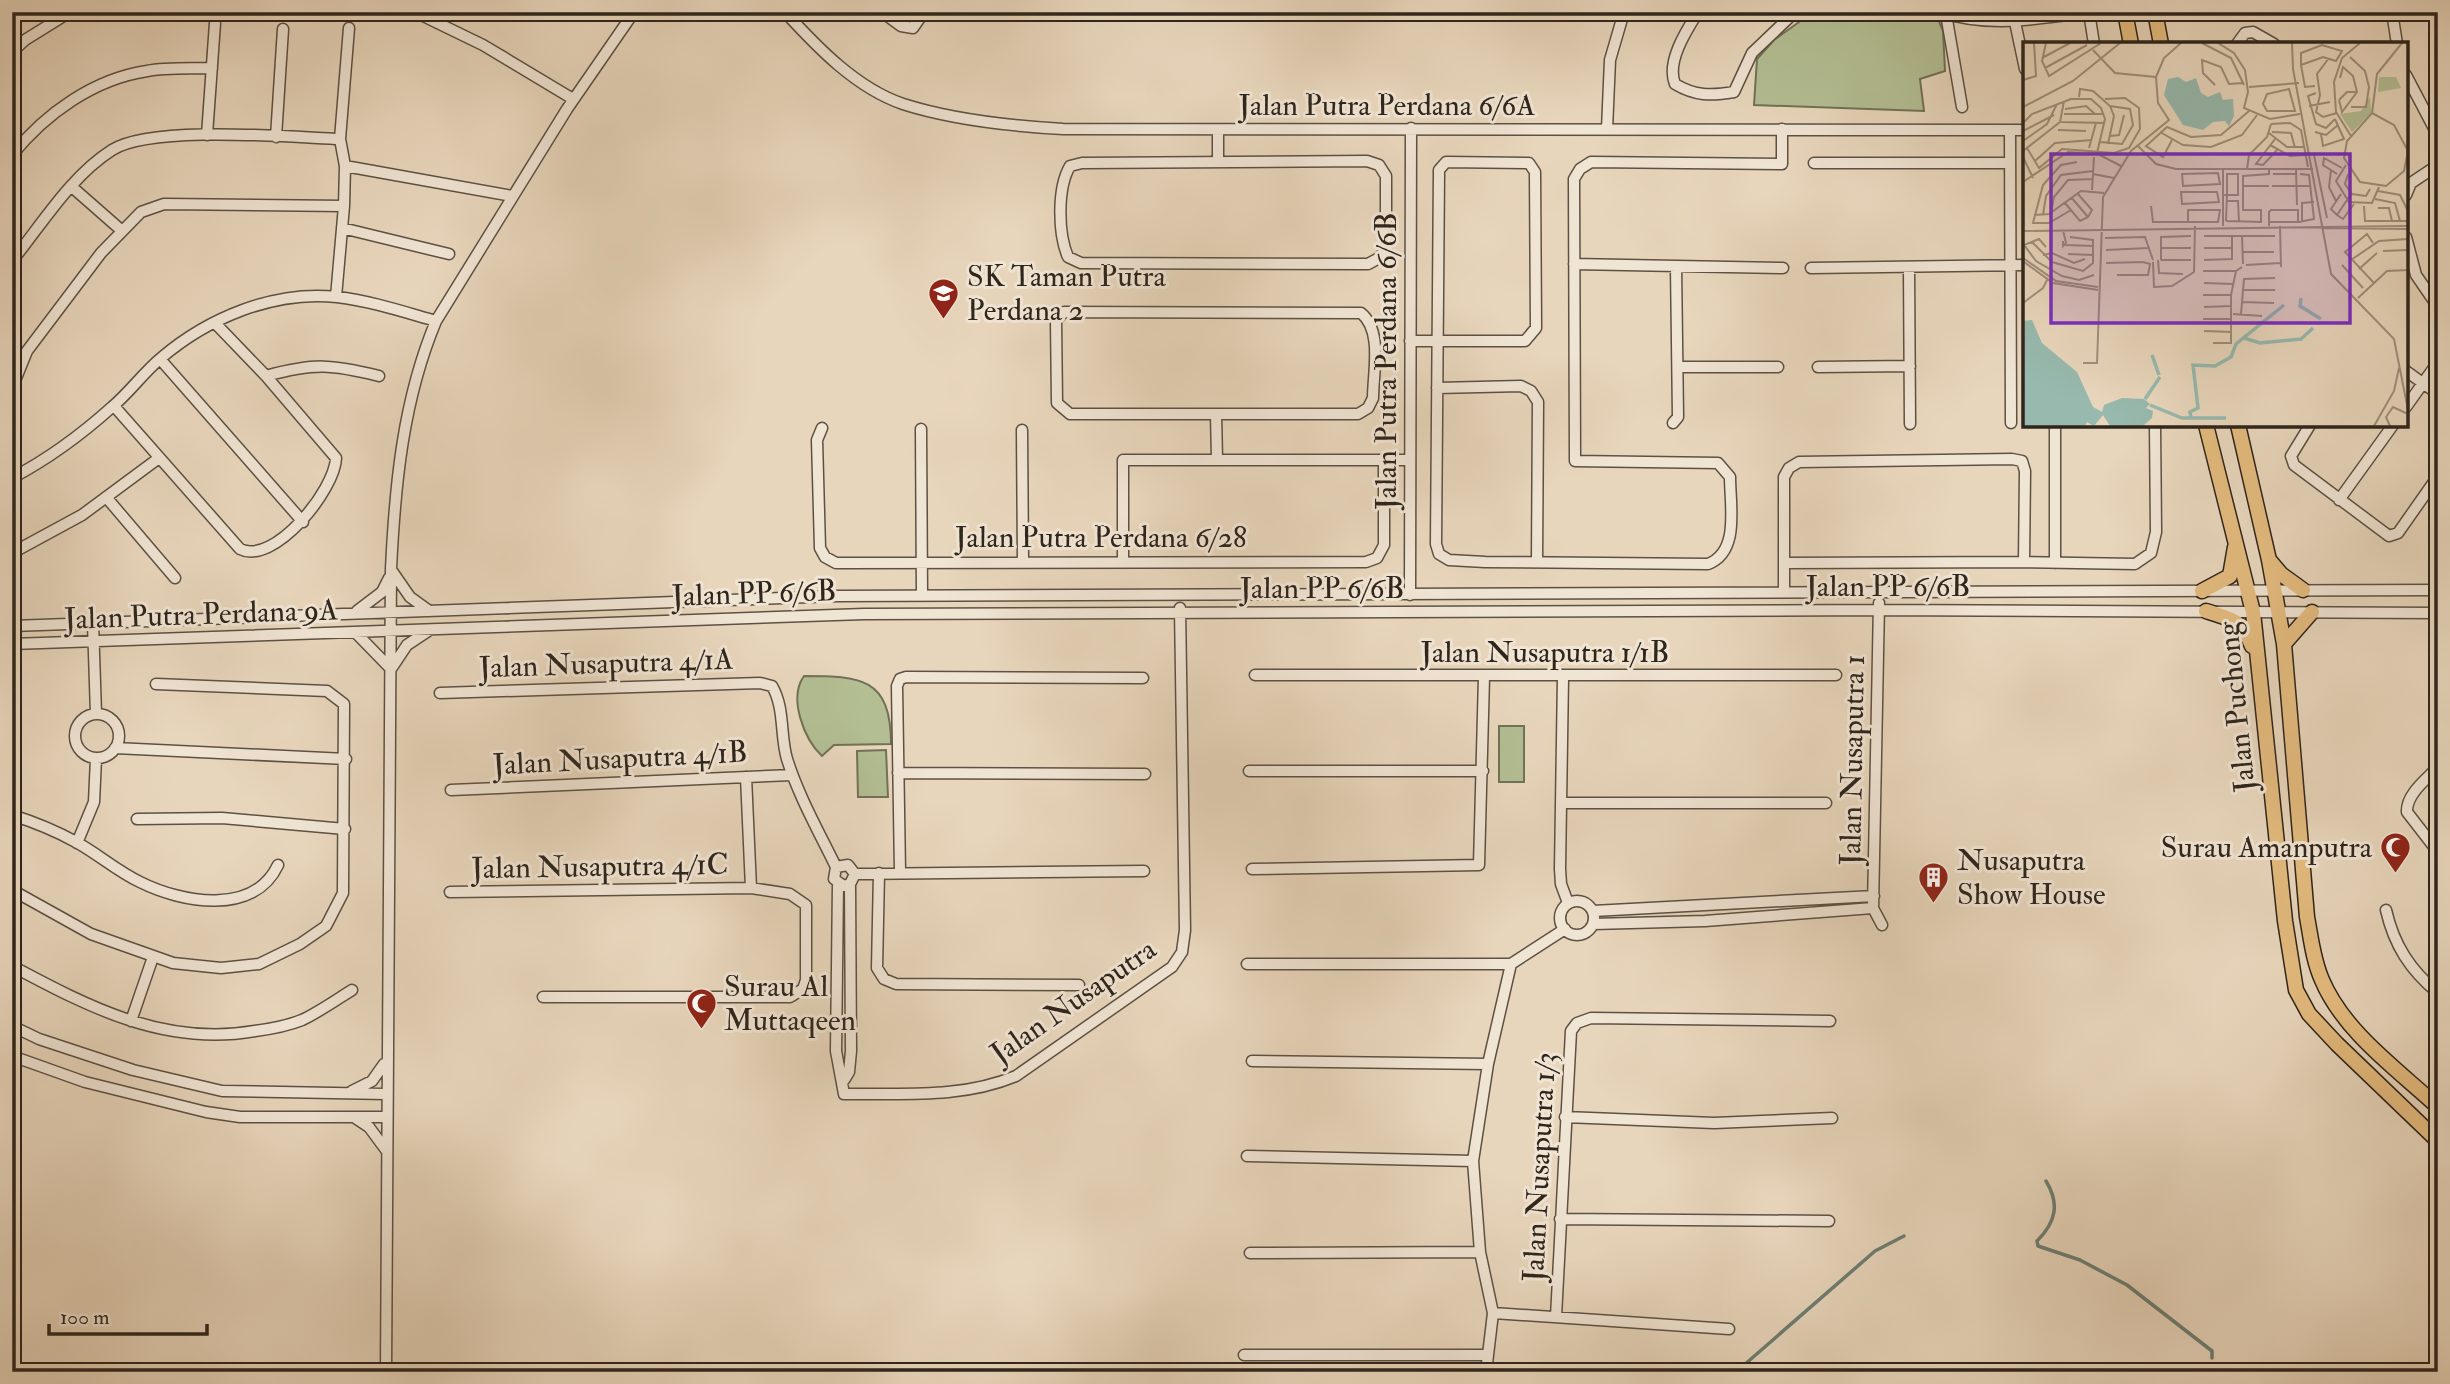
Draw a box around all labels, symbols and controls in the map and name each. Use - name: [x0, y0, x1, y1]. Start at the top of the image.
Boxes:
- inset map: [2023, 42, 2408, 427]
- street label: Jalan Putra Perdana 6/6A: [1238, 87, 1535, 124]
- street label: Jalan Putra Perdana 6/6B: [1368, 212, 1405, 511]
- place label: SK Taman Putra Perdana 2: [967, 258, 1166, 329]
- school or university icon: SK Taman Putra Perdana 2: [927, 276, 961, 320]
- street label: Jalan Putra Perdana 6/28: [954, 519, 1247, 556]
- street label: Jalan PP 6/6B: [1805, 568, 1970, 605]
- street label: Jalan PP 6/6B: [1239, 570, 1404, 607]
- street label: Jalan PP 6/6B: [670, 572, 837, 615]
- street label: Jalan Putra Perdana 9A: [62, 591, 339, 638]
- street label: Jalan Puchong: [2209, 619, 2264, 795]
- street label: Jalan Nusaputra 1/1B: [1420, 634, 1669, 671]
- street label: Jalan Nusaputra 4/1A: [477, 641, 734, 686]
- street label: Jalan Nusaputra 1: [1832, 654, 1873, 867]
- street label: Jalan Nusaputra 4/1B: [491, 733, 748, 784]
- place label: Surau Amanputra: [2161, 829, 2373, 866]
- mosque icon: Surau Amanputra: [2378, 830, 2412, 874]
- place label: Nusaputra Show House: [1957, 842, 2105, 913]
- street label: Jalan Nusaputra 4/1C: [470, 846, 729, 887]
- building icon: Nusaputra Show House: [1917, 860, 1951, 904]
- street label: Jalan Nusaputra: [983, 930, 1164, 1073]
- place label: Surau Al Muttaqeen: [724, 968, 856, 1039]
- mosque icon: Surau Al Muttaqeen: [684, 986, 718, 1030]
- street label: Jalan Nusaputra 1/3: [1515, 1051, 1564, 1284]
- scale bar: [49, 1293, 206, 1337]
- text: 100 m: [60, 1304, 110, 1331]

